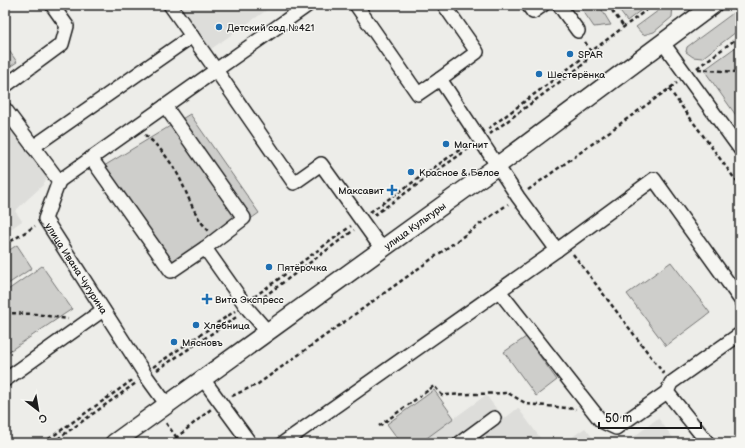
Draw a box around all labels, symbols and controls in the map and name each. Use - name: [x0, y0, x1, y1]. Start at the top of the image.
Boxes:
- marker: Детский сад №421: [214, 22, 224, 32]
- place label: Детский сад №421: [227, 22, 314, 34]
- marker: SPAR: [565, 49, 575, 59]
- place label: SPAR: [578, 49, 603, 61]
- marker: Шестерёнка: [534, 69, 544, 79]
- place label: Шестерёнка: [547, 69, 605, 81]
- marker: Магнит: [441, 139, 451, 149]
- place label: Магнит: [454, 139, 488, 151]
- marker: Красное & Белое: [406, 167, 416, 177]
- place label: Красное & Белое: [419, 167, 500, 179]
- place label: Максавит: [338, 185, 384, 197]
- marker: Максавит: [387, 185, 397, 195]
- street label: улица Культуры: [382, 200, 448, 253]
- street label: улица Ивана Чугурина: [42, 221, 110, 317]
- marker: Пятёрочка: [264, 262, 274, 272]
- place label: Пятёрочка: [277, 262, 327, 274]
- marker: Вита Экспресс: [202, 294, 212, 304]
- place label: Вита Экспресс: [215, 294, 284, 306]
- marker: Хлебница: [191, 320, 201, 330]
- place label: Хлебница: [204, 320, 250, 332]
- marker: Мясновъ: [169, 337, 179, 347]
- place label: Мясновъ: [182, 337, 223, 349]
- north arrow: [18, 390, 58, 430]
- scale bar: [599, 404, 701, 430]
- text: С: [36, 411, 50, 426]
- text: 50 m: [605, 411, 632, 426]

